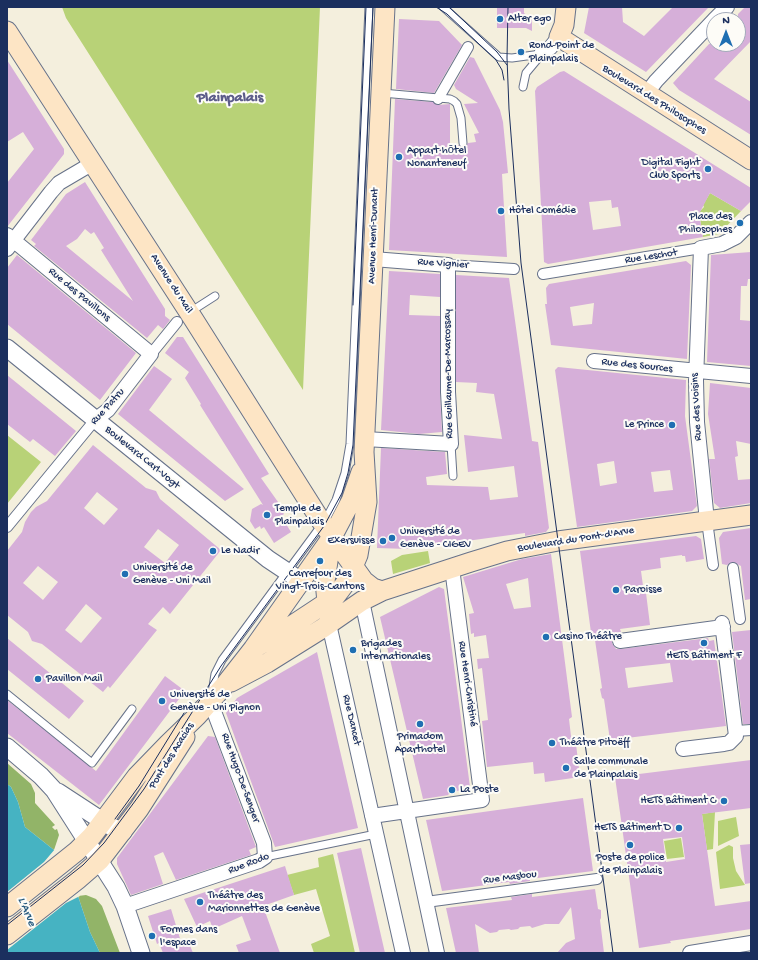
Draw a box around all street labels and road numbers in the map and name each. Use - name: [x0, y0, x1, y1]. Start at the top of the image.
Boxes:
- street label: Boulevard des Philosophes: [599, 62, 709, 138]
- street label: Avenue Henri-Dunant: [366, 188, 382, 284]
- street label: Rue Leschot: [624, 246, 678, 268]
- street label: Avenue du Mail: [147, 252, 195, 316]
- street label: Rue Vignier: [417, 256, 469, 272]
- street label: Rue des Pavillons: [45, 265, 113, 325]
- street label: Rue Guillaume-De-Marcossay: [441, 309, 457, 439]
- street label: Rue des Sources: [601, 356, 673, 376]
- street label: Rue des Voisins: [689, 373, 705, 441]
- street label: Rue Patru: [88, 386, 128, 428]
- street label: Boulevard Carl-Vogt: [102, 424, 182, 492]
- street label: Boulevard du Pont-d'Arve: [517, 524, 635, 556]
- street label: Rue Henri-Christiné: [454, 640, 480, 728]
- street label: Rue Dancet: [339, 693, 363, 747]
- street label: Pont des Acacias: [146, 720, 198, 792]
- street label: Rue Hugo-De-Senger: [218, 731, 262, 825]
- street label: Rue Rodo: [227, 850, 271, 878]
- street label: Rue Masbou: [483, 868, 537, 888]

